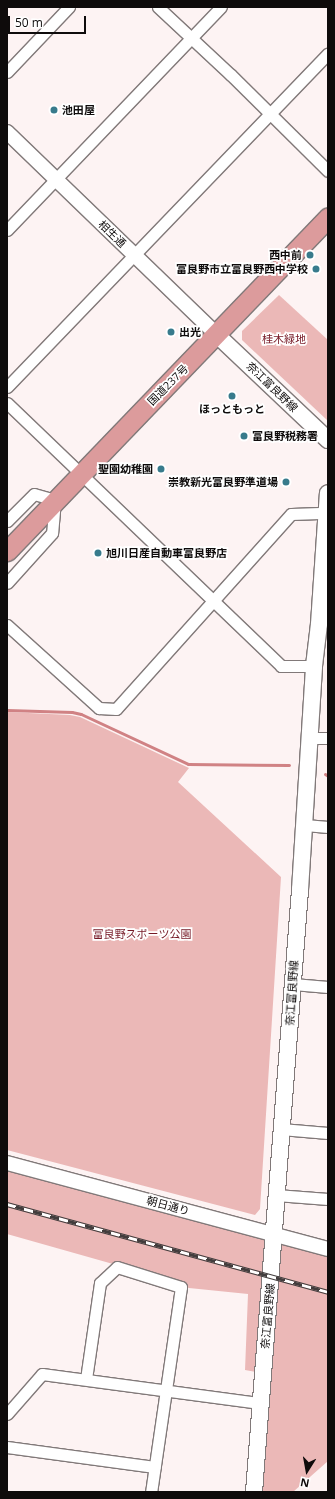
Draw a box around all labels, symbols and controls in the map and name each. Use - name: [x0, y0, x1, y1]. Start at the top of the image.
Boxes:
- scale bar: [10, 8, 88, 34]
- text: 50 m: [15, 14, 43, 31]
- place label: 池田屋: [62, 103, 95, 117]
- marker: 池田屋: [49, 105, 59, 115]
- street label: 相生通: [96, 218, 128, 250]
- place label: 西中前: [269, 248, 302, 262]
- marker: 西中前: [305, 250, 315, 260]
- place label: 富良野市立富良野西中学校: [176, 262, 308, 276]
- marker: 富良野市立富良野西中学校: [311, 264, 321, 274]
- place label: 出光: [179, 325, 201, 339]
- marker: 出光: [166, 327, 176, 337]
- park label: 桂木緑地: [262, 332, 306, 346]
- street label: 奈江富良野線: [244, 359, 300, 415]
- street label: 国道237号: [145, 362, 191, 408]
- marker: ほっともっと: [227, 391, 237, 401]
- place label: ほっともっと: [199, 402, 265, 416]
- place label: 富良野税務署: [252, 429, 318, 443]
- marker: 富良野税務署: [239, 431, 249, 441]
- place label: 聖園幼稚園: [98, 462, 153, 476]
- marker: 聖園幼稚園: [156, 464, 166, 474]
- place label: 崇教新光富良野準道場: [168, 475, 278, 489]
- marker: 崇教新光富良野準道場: [281, 477, 291, 487]
- place label: 旭川日産自動車富良野店: [106, 546, 227, 560]
- marker: 旭川日産自動車富良野店: [93, 548, 103, 558]
- park label: 富良野スポーツ公園: [93, 927, 191, 941]
- street label: 奈江富良野線: [283, 960, 301, 1026]
- street label: 朝日通り: [145, 1194, 191, 1218]
- street label: 奈江富良野線: [259, 1283, 277, 1349]
- north arrow: [287, 1451, 327, 1491]
- text: N: [299, 1475, 310, 1491]

